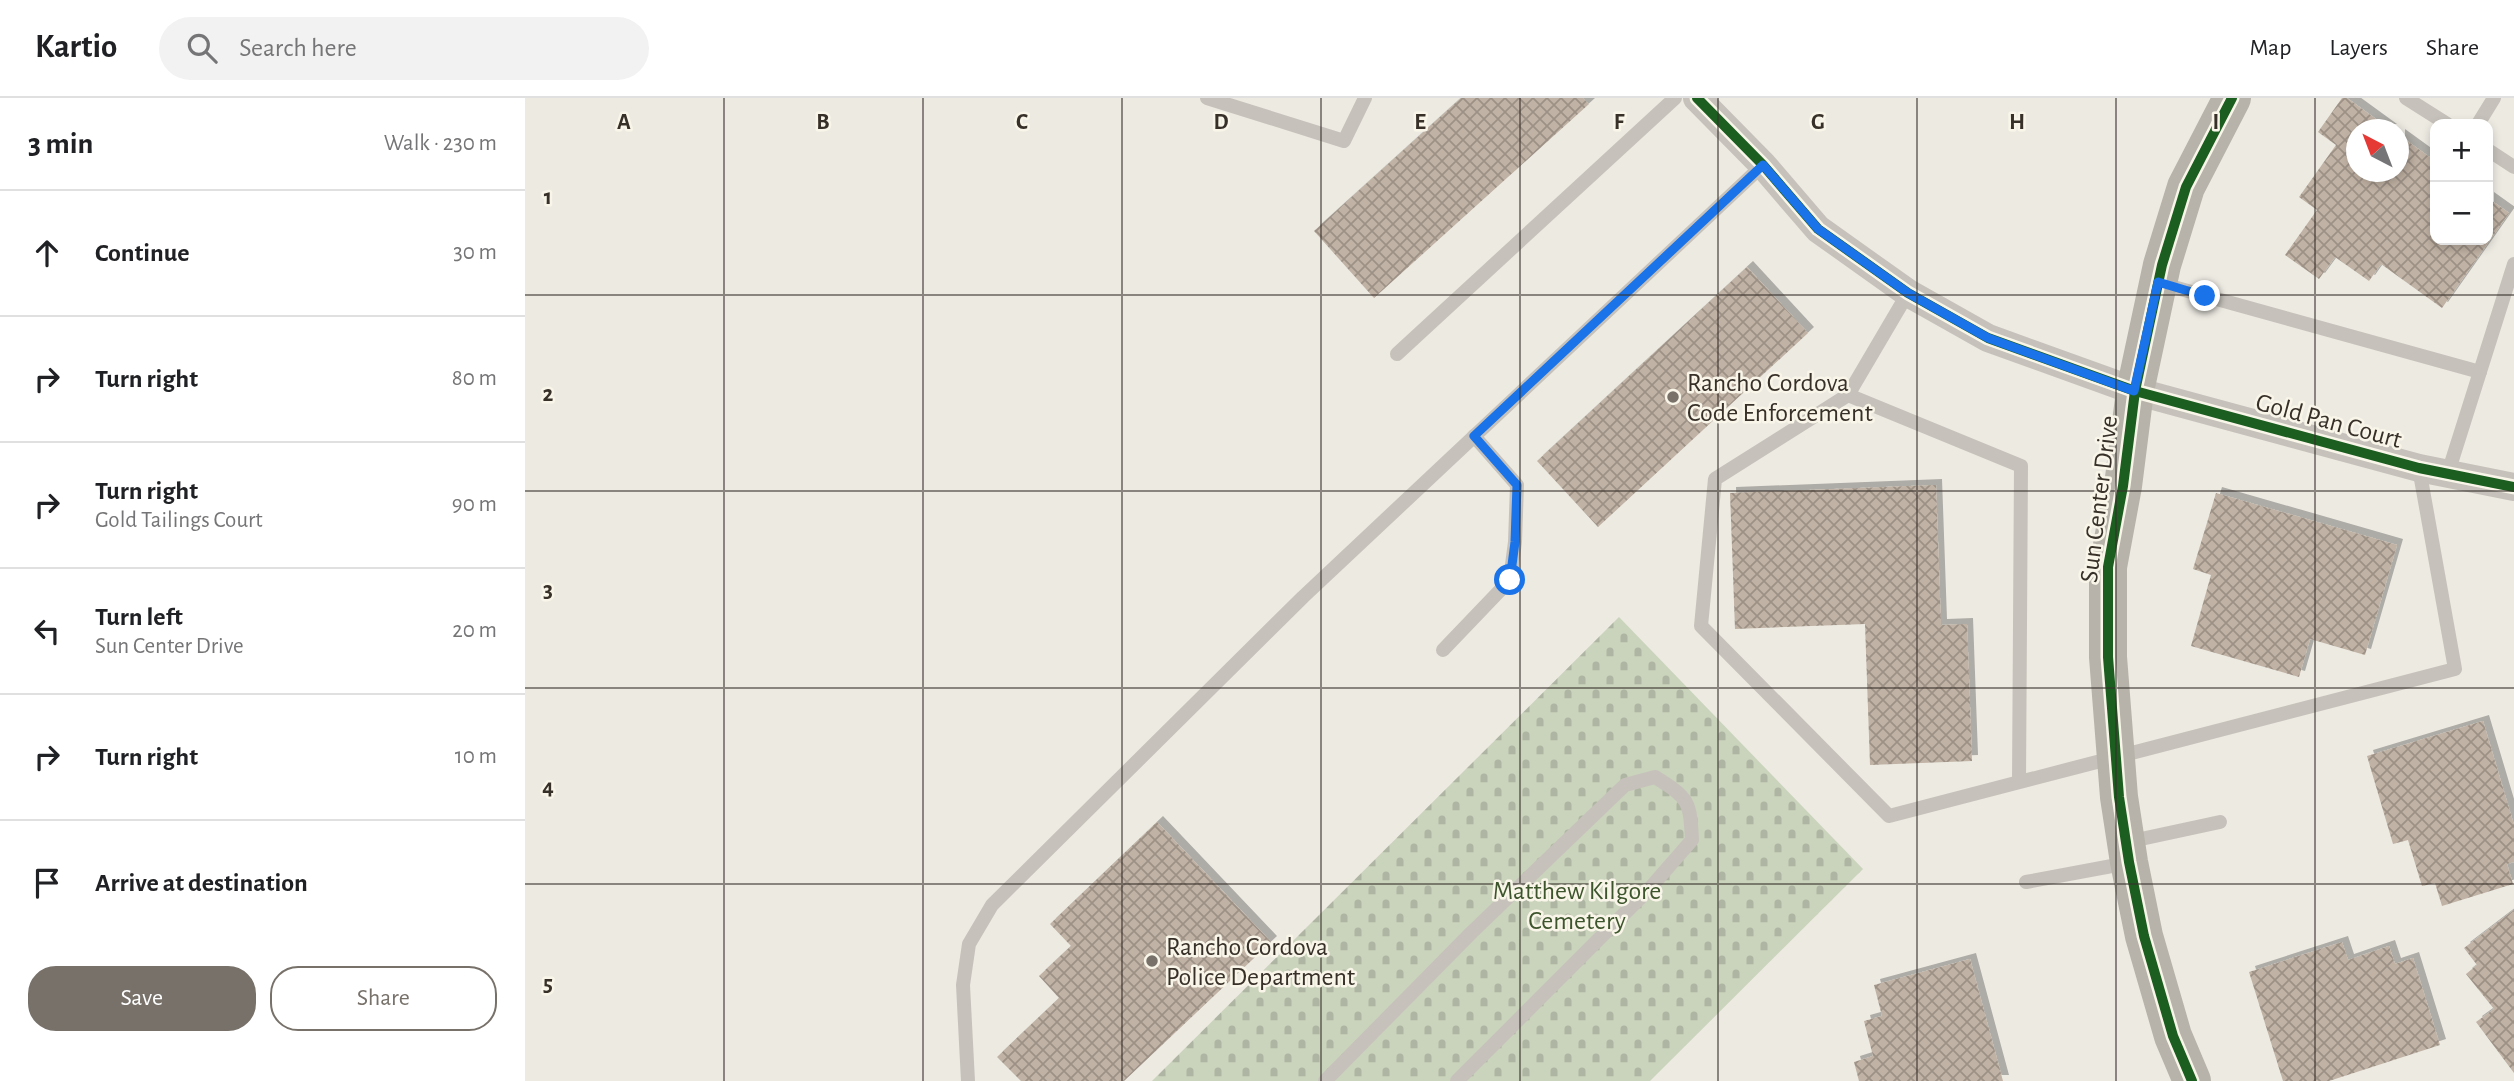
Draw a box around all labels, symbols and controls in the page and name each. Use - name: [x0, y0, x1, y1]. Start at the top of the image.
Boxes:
- search box: [159, 17, 649, 80]
- icon: search: [183, 29, 221, 67]
- text: Kartio: [35, 31, 117, 64]
- text: Search here: [239, 35, 357, 61]
- text: Map: [2249, 36, 2291, 60]
- text: Layers: [2329, 36, 2388, 60]
- text: Share: [2426, 36, 2479, 60]
- text: A: [617, 111, 631, 134]
- text: B: [816, 111, 830, 134]
- text: C: [1016, 111, 1028, 134]
- text: D: [1213, 111, 1229, 134]
- text: E: [1414, 111, 1426, 134]
- text: F: [1614, 111, 1625, 134]
- text: G: [1811, 111, 1825, 134]
- text: H: [2009, 111, 2025, 134]
- text: I: [2213, 111, 2219, 134]
- north arrow: [2346, 119, 2409, 182]
- map controls: [2430, 119, 2493, 245]
- button: +: [2430, 119, 2493, 182]
- text: 3 min: [28, 129, 93, 159]
- text: Walk · 230 m: [384, 132, 497, 155]
- button: −: [2430, 182, 2493, 245]
- text: 1: [544, 186, 552, 209]
- icon: ahead: [28, 234, 66, 272]
- text: Continue: [95, 240, 190, 266]
- text: 30 m: [453, 241, 497, 264]
- route end: [2189, 280, 2220, 311]
- icon: right: [28, 360, 66, 398]
- text: Turn right: [95, 366, 198, 392]
- text: 80 m: [452, 367, 497, 390]
- place label: Rancho Cordova Code Enforcement: [1687, 370, 1873, 426]
- text: 2: [543, 383, 554, 406]
- marker: Rancho Cordova Code Enforcement: [1665, 389, 1681, 405]
- street label: Gold Pan Court: [2253, 389, 2404, 453]
- street label: Sun Center Drive: [2076, 414, 2122, 584]
- text: Turn right: [95, 478, 198, 504]
- icon: right: [28, 486, 66, 524]
- text: 90 m: [452, 493, 497, 516]
- text: Gold Tailings Court: [95, 509, 263, 532]
- route start: [1494, 564, 1525, 595]
- text: 3: [543, 579, 553, 602]
- text: Turn left: [95, 604, 183, 630]
- icon: left: [28, 612, 66, 650]
- text: 20 m: [452, 619, 497, 642]
- text: Sun Center Drive: [95, 635, 244, 658]
- icon: right: [28, 738, 66, 776]
- text: Turn right: [95, 744, 198, 770]
- text: 10 m: [455, 745, 497, 768]
- text: 4: [542, 776, 554, 799]
- icon: arrive: [28, 864, 66, 902]
- text: Arrive at destination: [95, 870, 308, 896]
- park label: Matthew Kilgore Cemetery: [1493, 878, 1661, 934]
- place label: Rancho Cordova Police Department: [1166, 934, 1355, 990]
- marker: Rancho Cordova Police Department: [1144, 953, 1160, 969]
- button: Save: [28, 966, 256, 1031]
- button: Share: [270, 966, 497, 1031]
- text: 5: [543, 973, 553, 996]

